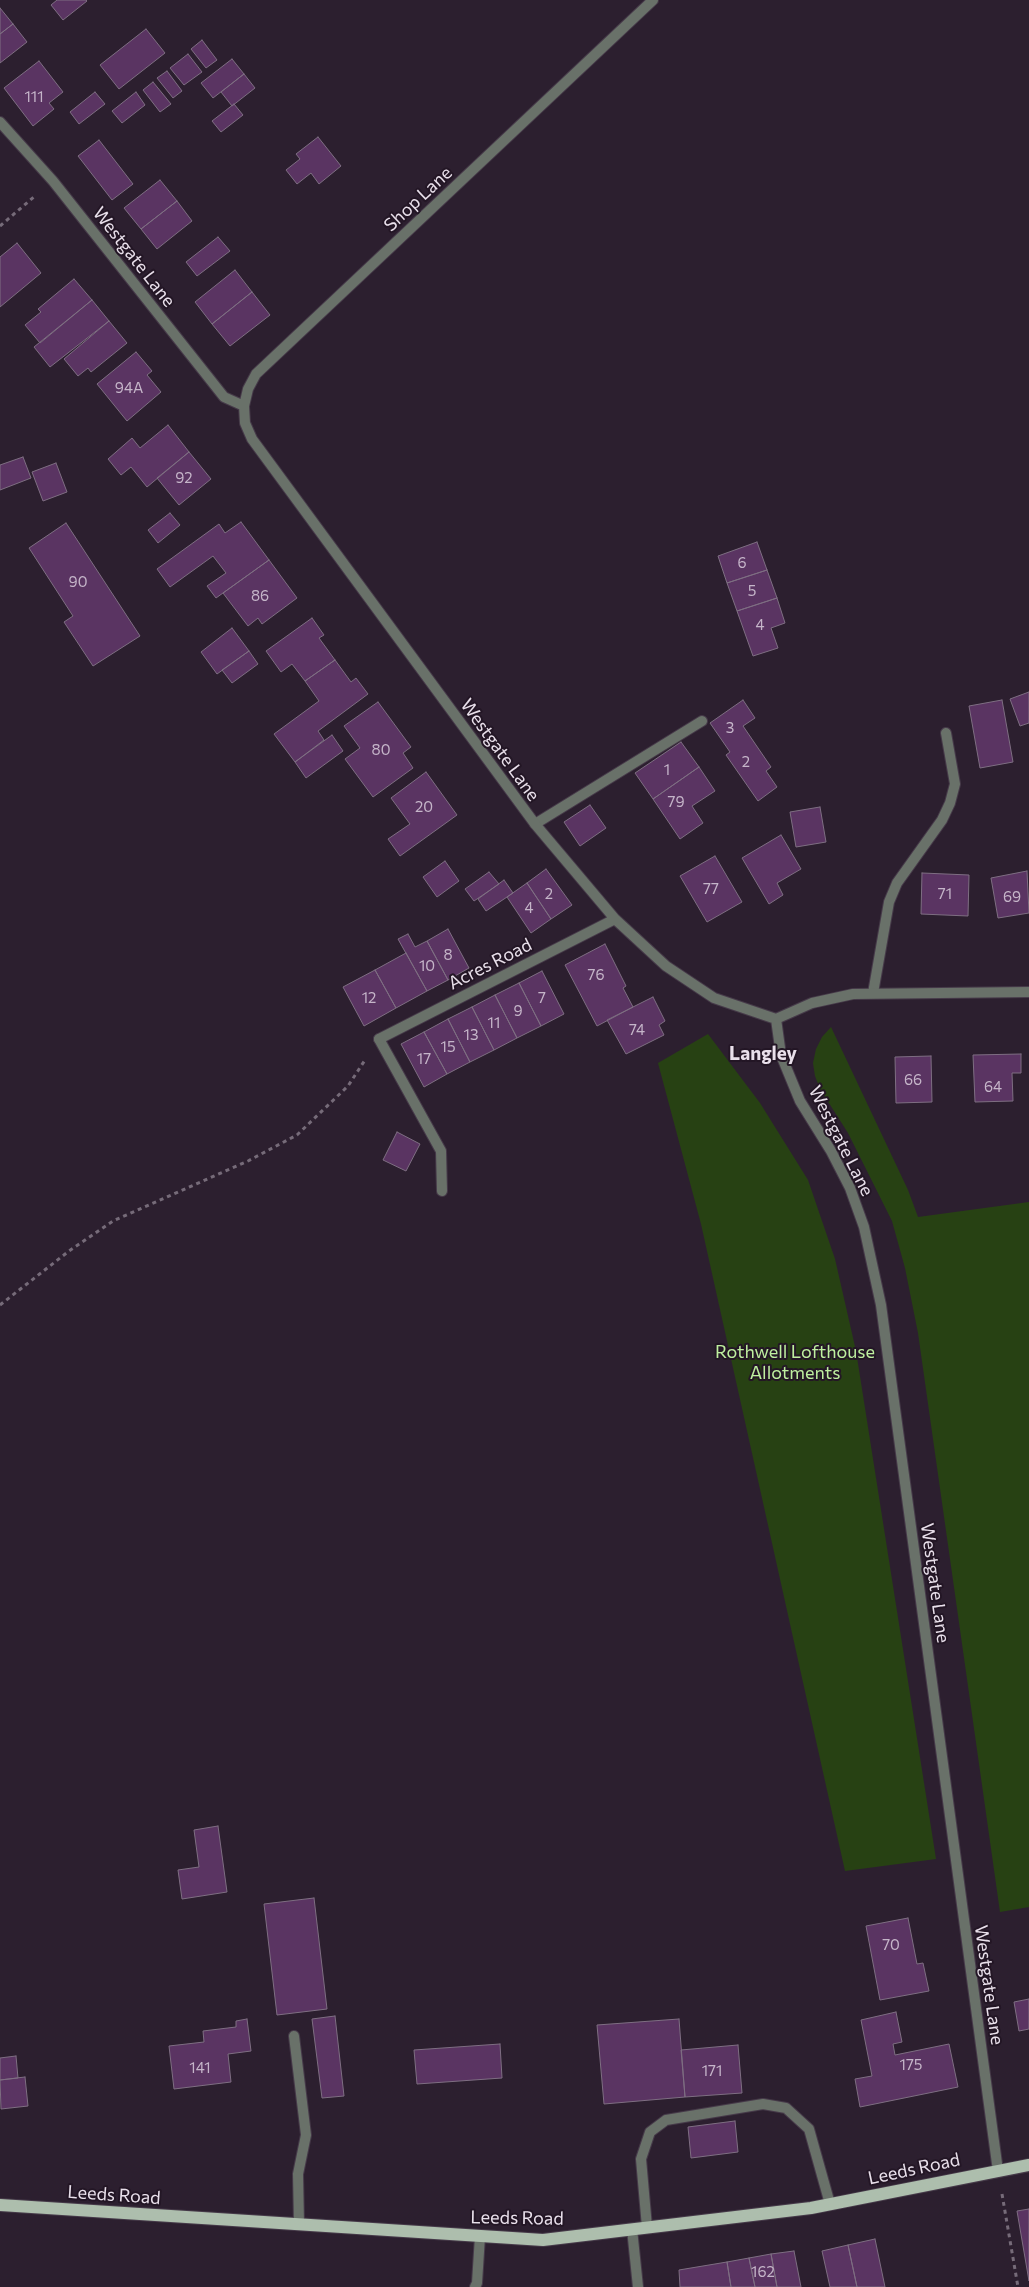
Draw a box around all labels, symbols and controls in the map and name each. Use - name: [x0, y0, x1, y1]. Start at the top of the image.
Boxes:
- house number: 111: [24, 88, 44, 106]
- street label: Shop Lane: [379, 162, 457, 236]
- street label: Westgate Lane: [88, 203, 180, 311]
- house number: 94A: [115, 379, 143, 397]
- house number: 92: [175, 469, 193, 487]
- house number: 6: [737, 554, 747, 572]
- house number: 90: [69, 573, 87, 591]
- house number: 5: [748, 582, 756, 600]
- house number: 86: [251, 587, 269, 605]
- house number: 4: [756, 616, 764, 634]
- street label: Westgate Lane: [456, 695, 544, 805]
- house number: 3: [726, 719, 734, 737]
- house number: 80: [372, 741, 390, 759]
- house number: 2: [742, 753, 750, 771]
- house number: 1: [664, 761, 670, 779]
- house number: 79: [668, 793, 684, 811]
- house number: 20: [415, 798, 433, 816]
- house number: 77: [703, 880, 719, 898]
- house number: 2: [545, 885, 553, 903]
- house number: 71: [938, 885, 952, 903]
- house number: 69: [1003, 888, 1021, 906]
- house number: 4: [525, 899, 533, 917]
- street label: Acres Road: [445, 934, 535, 994]
- house number: 8: [443, 946, 453, 964]
- house number: 10: [419, 957, 435, 975]
- house number: 76: [588, 966, 604, 984]
- house number: 12: [362, 989, 376, 1007]
- house number: 7: [538, 989, 546, 1007]
- house number: 9: [513, 1002, 523, 1020]
- house number: 11: [488, 1014, 500, 1032]
- house number: 74: [629, 1021, 645, 1039]
- house number: 13: [464, 1026, 478, 1044]
- house number: 15: [440, 1038, 456, 1056]
- district label: Langley: [729, 1043, 797, 1065]
- house number: 17: [417, 1050, 431, 1068]
- house number: 66: [904, 1071, 922, 1089]
- house number: 64: [984, 1078, 1002, 1096]
- street label: Westgate Lane: [804, 1082, 878, 1200]
- park label: Rothwell Lofthouse Allotments: [715, 1341, 875, 1384]
- street label: Westgate Lane: [916, 1522, 954, 1644]
- street label: Westgate Lane: [970, 1924, 1008, 2046]
- house number: 70: [882, 1936, 900, 1954]
- house number: 175: [900, 2056, 922, 2074]
- house number: 141: [189, 2059, 211, 2077]
- house number: 171: [702, 2062, 722, 2080]
- street label: Leeds Road: [866, 2149, 962, 2189]
- street label: Leeds Road: [67, 2181, 161, 2209]
- street label: Leeds Road: [470, 2206, 564, 2230]
- house number: 162: [751, 2263, 775, 2281]

